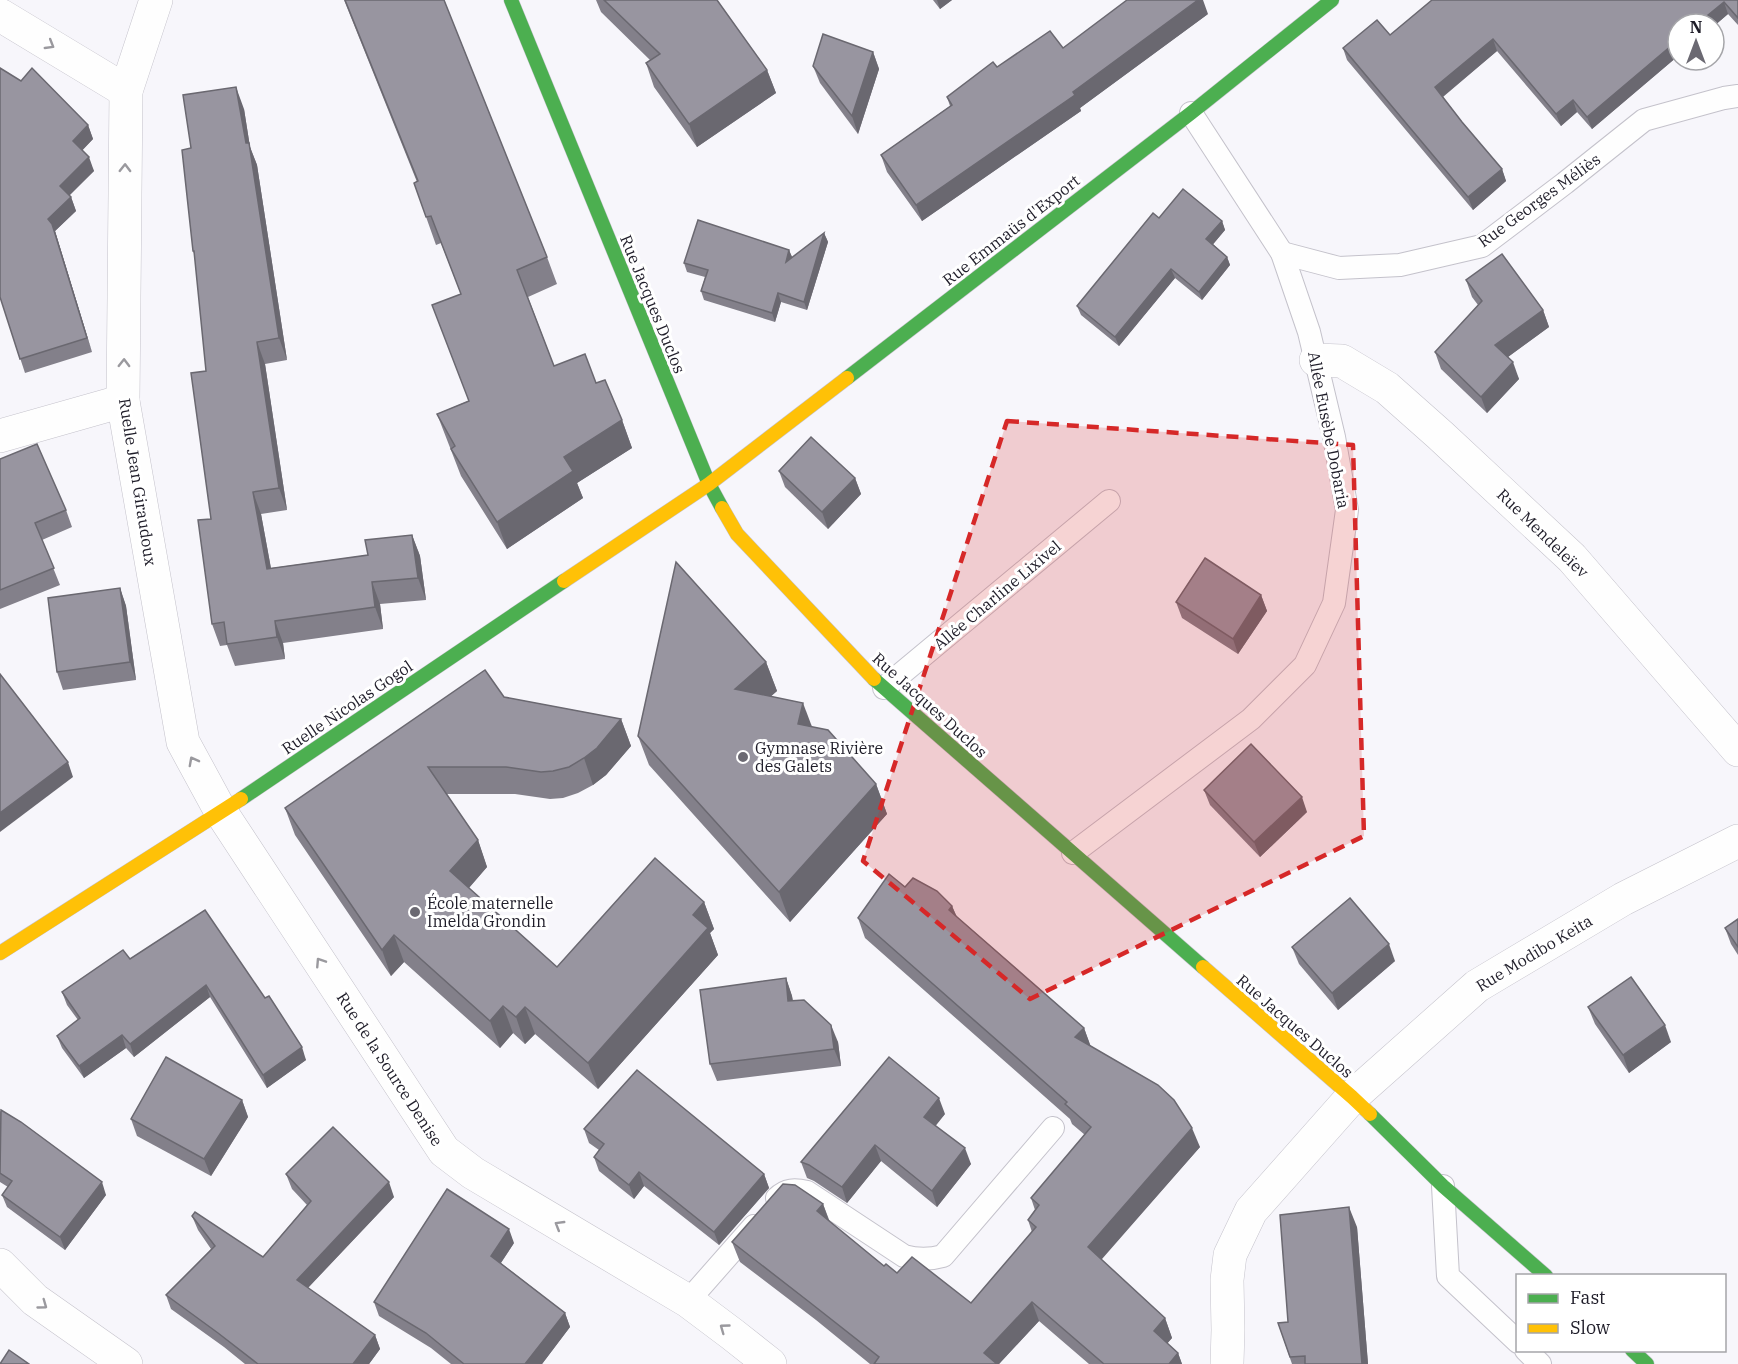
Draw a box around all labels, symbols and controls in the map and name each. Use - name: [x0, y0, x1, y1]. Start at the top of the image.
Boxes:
- north arrow: [1666, 12, 1726, 72]
- text: N: [1690, 17, 1702, 37]
- one-way arrow: [44, 38, 54, 50]
- street label: Rue Georges Méliès: [1474, 149, 1604, 251]
- one-way arrow: [119, 164, 132, 173]
- street label: Rue Emmaüs d'Export: [938, 170, 1084, 290]
- street label: Rue Jacques Duclos: [616, 232, 690, 376]
- street label: Allée Eusèbe Dobaria: [1304, 350, 1354, 510]
- one-way arrow: [118, 359, 130, 368]
- street label: Ruelle Jean Giraudoux: [115, 397, 161, 567]
- street label: Rue Mendeleïev: [1493, 484, 1593, 582]
- street label: Allée Charline Lixivel: [929, 536, 1065, 654]
- street label: Rue Jacques Duclos: [868, 648, 992, 762]
- street label: Ruelle Nicolas Gogol: [278, 656, 416, 758]
- place label: Gymnase Rivière des Galets: [755, 738, 883, 776]
- marker: Gymnase Rivière des Galets: [736, 750, 750, 764]
- one-way arrow: [189, 756, 200, 767]
- place label: École maternelle Imelda Grondin: [427, 892, 553, 931]
- marker: École maternelle Imelda Grondin: [408, 905, 422, 919]
- street label: Rue Modibo Keita: [1472, 910, 1596, 996]
- one-way arrow: [315, 958, 327, 968]
- street label: Rue Jacques Duclos: [1233, 970, 1357, 1082]
- street label: Rue de la Source Denise: [333, 988, 447, 1150]
- one-way arrow: [555, 1220, 565, 1232]
- legend: [1516, 1274, 1726, 1352]
- text: Fast: [1570, 1286, 1605, 1309]
- one-way arrow: [36, 1298, 47, 1309]
- text: Slow: [1570, 1316, 1610, 1339]
- one-way arrow: [720, 1324, 731, 1335]

